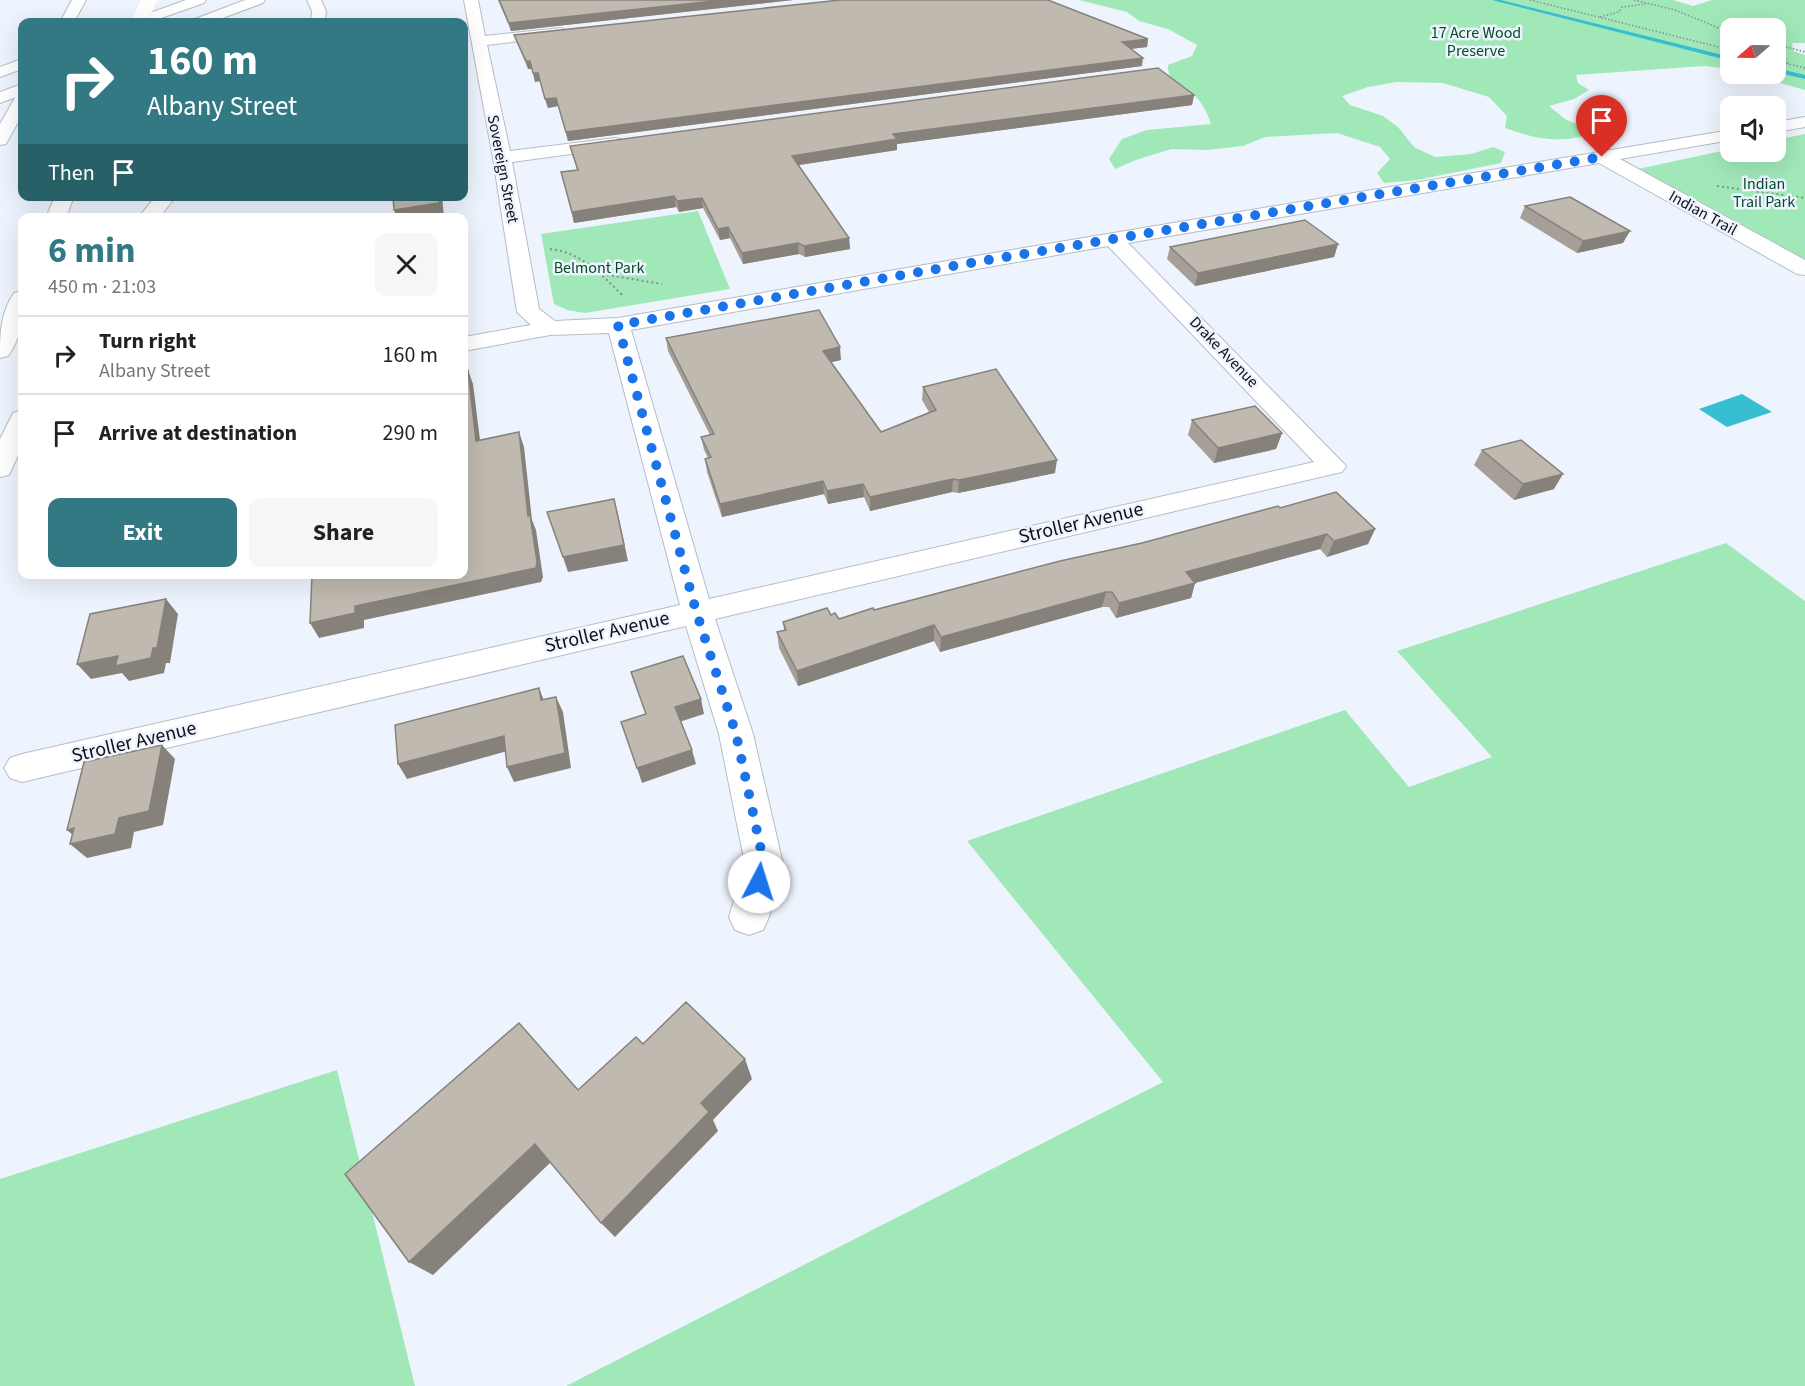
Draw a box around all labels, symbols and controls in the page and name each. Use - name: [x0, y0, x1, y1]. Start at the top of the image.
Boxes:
- north arrow: [1720, 18, 1786, 84]
- map controls: [1720, 18, 1786, 162]
- park label: 17 Acre Wood Preserve: [1431, 22, 1521, 62]
- text: 160 m: [147, 31, 258, 91]
- icon: right: [48, 42, 126, 120]
- text: Albany Street: [147, 87, 297, 126]
- pin: [1576, 95, 1627, 157]
- button: sound: [1720, 96, 1786, 162]
- icon: arrive: [1585, 104, 1618, 137]
- street label: Sovereign Street: [482, 113, 524, 226]
- icon: arrive: [107, 156, 140, 189]
- text: Then: [48, 157, 95, 189]
- park label: Indian Trail Park: [1733, 173, 1795, 213]
- street label: Indian Trail: [1665, 185, 1741, 241]
- text: 6 min: [48, 225, 136, 276]
- button: close: [375, 233, 438, 296]
- park label: Belmont Park: [554, 257, 644, 279]
- text: 450 m · 21:03: [48, 273, 156, 301]
- street label: Drake Avenue: [1184, 312, 1264, 392]
- text: Turn right: [99, 325, 196, 357]
- icon: right: [48, 339, 81, 372]
- text: 160 m: [383, 339, 438, 371]
- text: Albany Street: [99, 357, 210, 385]
- icon: arrive: [48, 417, 81, 450]
- text: Arrive at destination: [99, 417, 297, 449]
- text: 290 m: [383, 417, 438, 449]
- street label: Stroller Avenue: [1016, 495, 1146, 551]
- button: Exit: [48, 498, 237, 567]
- button: Share: [249, 498, 438, 567]
- street label: Stroller Avenue: [542, 604, 672, 660]
- street label: Stroller Avenue: [69, 714, 199, 770]
- position arrow: [727, 850, 791, 914]

